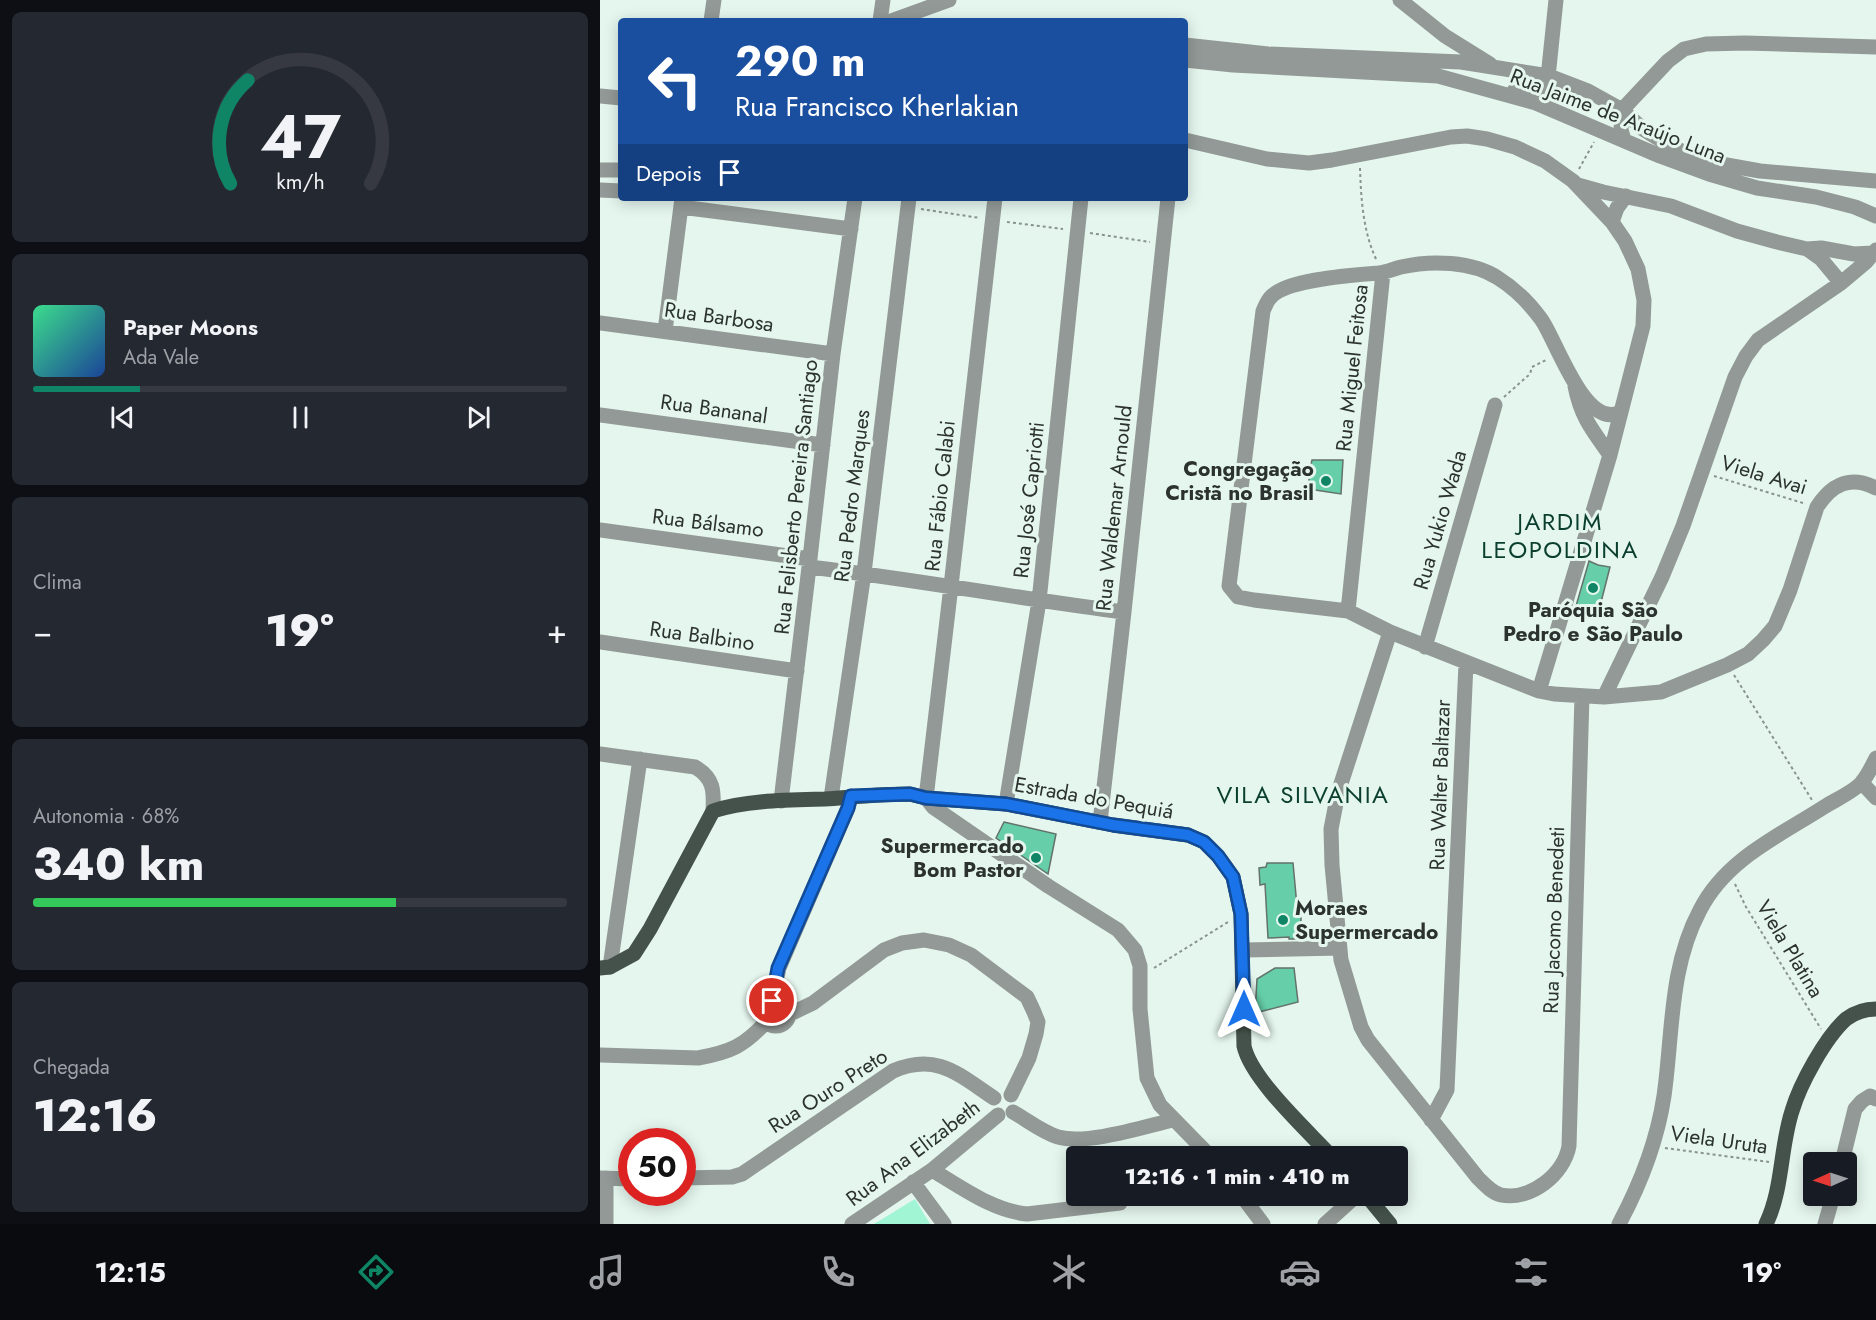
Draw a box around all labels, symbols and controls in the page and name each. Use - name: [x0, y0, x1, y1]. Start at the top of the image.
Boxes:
- text: 290 m: [735, 31, 866, 92]
- icon: left: [636, 42, 714, 120]
- street label: Rua Jaime de Araújo Luna: [1506, 61, 1730, 171]
- text: Rua Francisco Kherlakian: [735, 87, 1019, 126]
- text: 47: [259, 91, 341, 181]
- icon: arrive: [713, 156, 746, 189]
- text: Depois: [636, 157, 701, 189]
- text: km/h: [276, 167, 324, 198]
- street label: Rua Miguel Feitosa: [1328, 283, 1376, 453]
- street label: Rua Barbosa: [662, 294, 776, 340]
- text: Paper Moons: [123, 311, 258, 343]
- text: Ada Vale: [123, 343, 199, 372]
- street label: Rua Felisberto Pereira Santiago: [767, 358, 825, 636]
- street label: Rua Bananal: [658, 387, 770, 431]
- icon: previous: [106, 401, 139, 434]
- icon: pause: [284, 401, 317, 434]
- icon: next: [462, 401, 495, 434]
- street label: Rua Waldemar Arnould: [1088, 404, 1140, 612]
- street label: Rua Pedro Marques: [827, 408, 877, 584]
- street label: Rua Fábio Calabi: [917, 419, 963, 573]
- street label: Rua José Capriotti: [1006, 420, 1052, 580]
- street label: Rua Yukio Wada: [1406, 447, 1474, 593]
- street label: Viela Avai: [1717, 448, 1811, 502]
- place label: Congregação Cristã no Brasil: [1165, 454, 1314, 508]
- marker: Congregação Cristã no Brasil: [1319, 474, 1333, 488]
- street label: Rua Bálsamo: [650, 501, 766, 545]
- district label: JARDIM LEOPOLDINA: [1481, 504, 1639, 567]
- text: Clima: [33, 568, 82, 597]
- marker: Paróquia São Pedro e São Paulo: [1586, 581, 1600, 595]
- place label: Paróquia São Pedro e São Paulo: [1503, 595, 1683, 649]
- text: 19°: [265, 598, 334, 663]
- text: −: [33, 608, 52, 655]
- text: +: [547, 608, 567, 655]
- street label: Rua Balbino: [648, 614, 756, 658]
- street label: Rua Walter Baltazar: [1422, 698, 1458, 871]
- street label: Estrada do Pequiá: [1012, 769, 1176, 827]
- district label: VILA SILVANIA: [1217, 777, 1389, 812]
- text: Autonomia · 68%: [33, 802, 179, 831]
- street label: Rua Jacomo Benedeti: [1536, 826, 1572, 1014]
- place label: Supermercado Bom Pastor: [881, 831, 1024, 885]
- text: 340 km: [33, 832, 204, 897]
- marker: Supermercado Bom Pastor: [1029, 851, 1043, 865]
- place label: Moraes Supermercado: [1295, 893, 1438, 947]
- street label: Viela Platina: [1749, 894, 1831, 1004]
- marker: Moraes Supermercado: [1276, 913, 1290, 927]
- pin: [746, 975, 797, 1026]
- position arrow: [1212, 977, 1276, 1041]
- icon: arrive: [755, 984, 788, 1017]
- street label: Rua Ouro Preto: [762, 1041, 894, 1141]
- text: Chegada: [33, 1053, 110, 1082]
- text: 12:16: [33, 1083, 157, 1148]
- street label: Rua Ana Elizabeth: [840, 1093, 986, 1213]
- street label: Viela Uruta: [1668, 1118, 1770, 1162]
- speed limit sign: 50: [618, 1128, 696, 1206]
- north arrow: [1803, 1152, 1857, 1206]
- map controls: [1803, 1152, 1857, 1206]
- text: 12:16 · 1 min · 410 m: [1125, 1160, 1349, 1192]
- icon: directions: [355, 1251, 397, 1293]
- icon: music: [586, 1251, 628, 1293]
- icon: phone: [817, 1251, 859, 1293]
- icon: climate: [1048, 1251, 1090, 1293]
- icon: car: [1279, 1251, 1321, 1293]
- icon: filters: [1510, 1251, 1552, 1293]
- text: 12:15: [95, 1253, 166, 1292]
- text: 19°: [1742, 1253, 1781, 1292]

